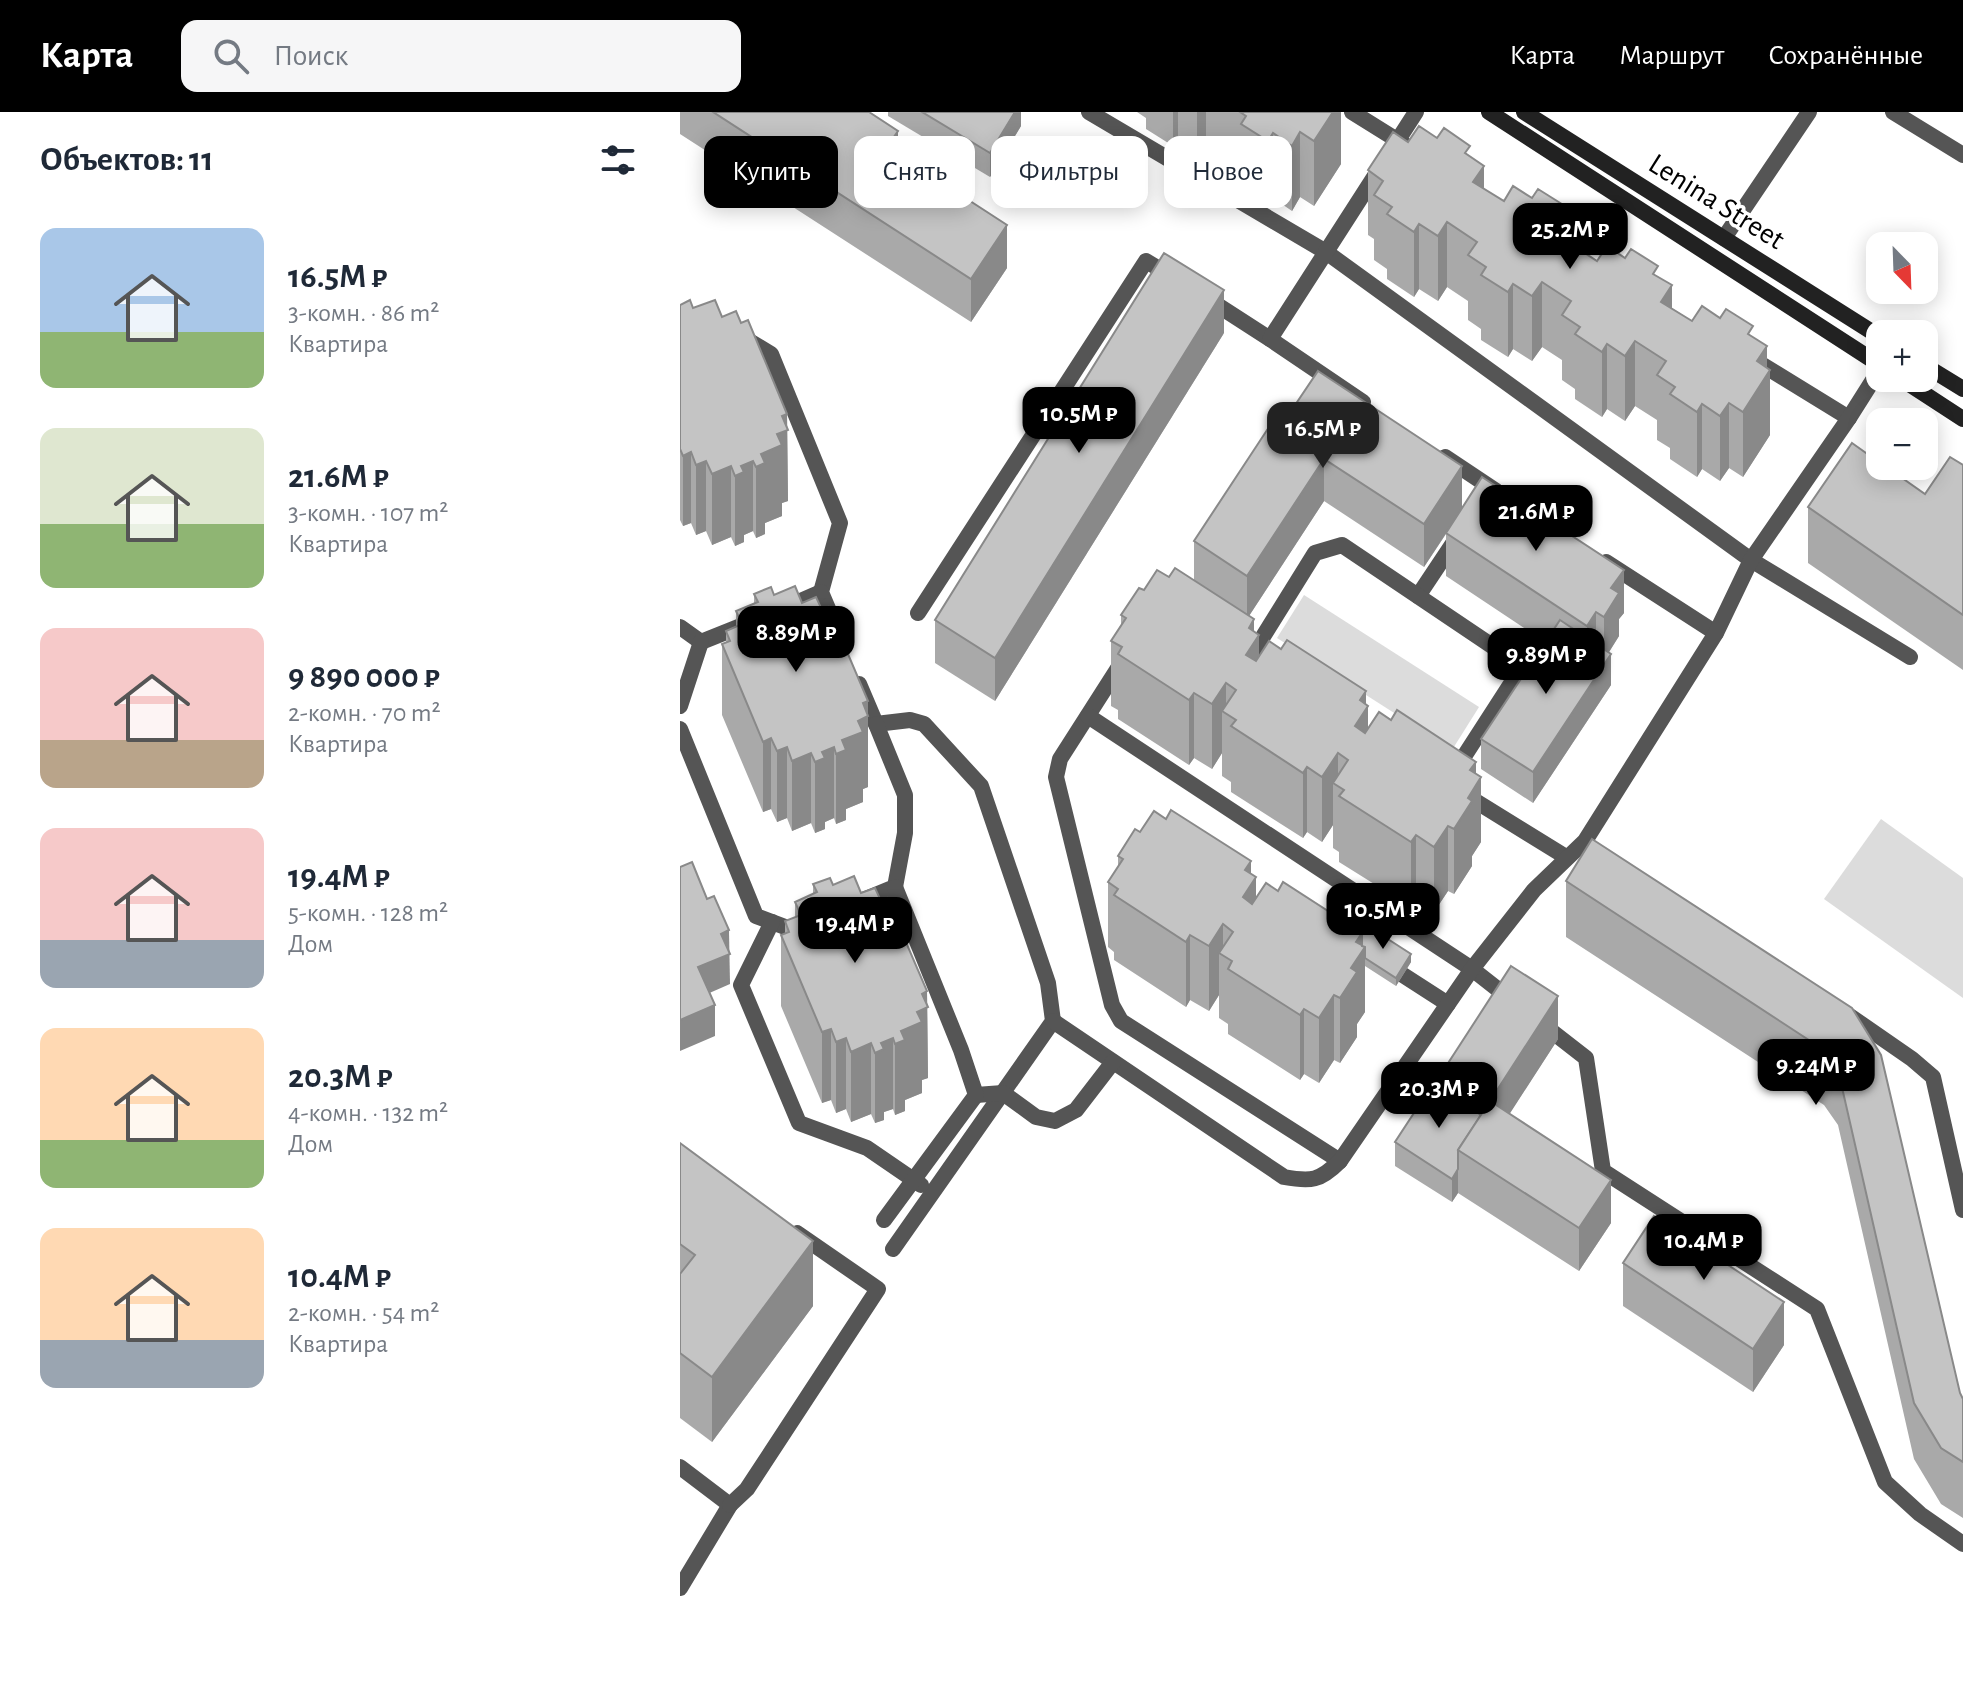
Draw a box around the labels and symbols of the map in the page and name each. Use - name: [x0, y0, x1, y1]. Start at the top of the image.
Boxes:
- street label: Lenina Street: [1643, 148, 1790, 255]
- pin: 25.2M ₽: [1496, 203, 1644, 271]
- north arrow: [1866, 232, 1938, 304]
- pin: 10.5M ₽: [1005, 387, 1153, 455]
- pin: 16.5M ₽: [1249, 402, 1397, 470]
- pin: 21.6M ₽: [1462, 485, 1610, 553]
- pin: 8.89M ₽: [722, 606, 870, 674]
- pin: 9.89M ₽: [1472, 628, 1620, 696]
- pin: 10.5M ₽: [1309, 883, 1457, 951]
- pin: 19.4M ₽: [781, 897, 929, 965]
- pin: 9.24M ₽: [1742, 1039, 1890, 1107]
- pin: 20.3M ₽: [1365, 1062, 1513, 1130]
- pin: 10.4M ₽: [1630, 1214, 1778, 1282]

